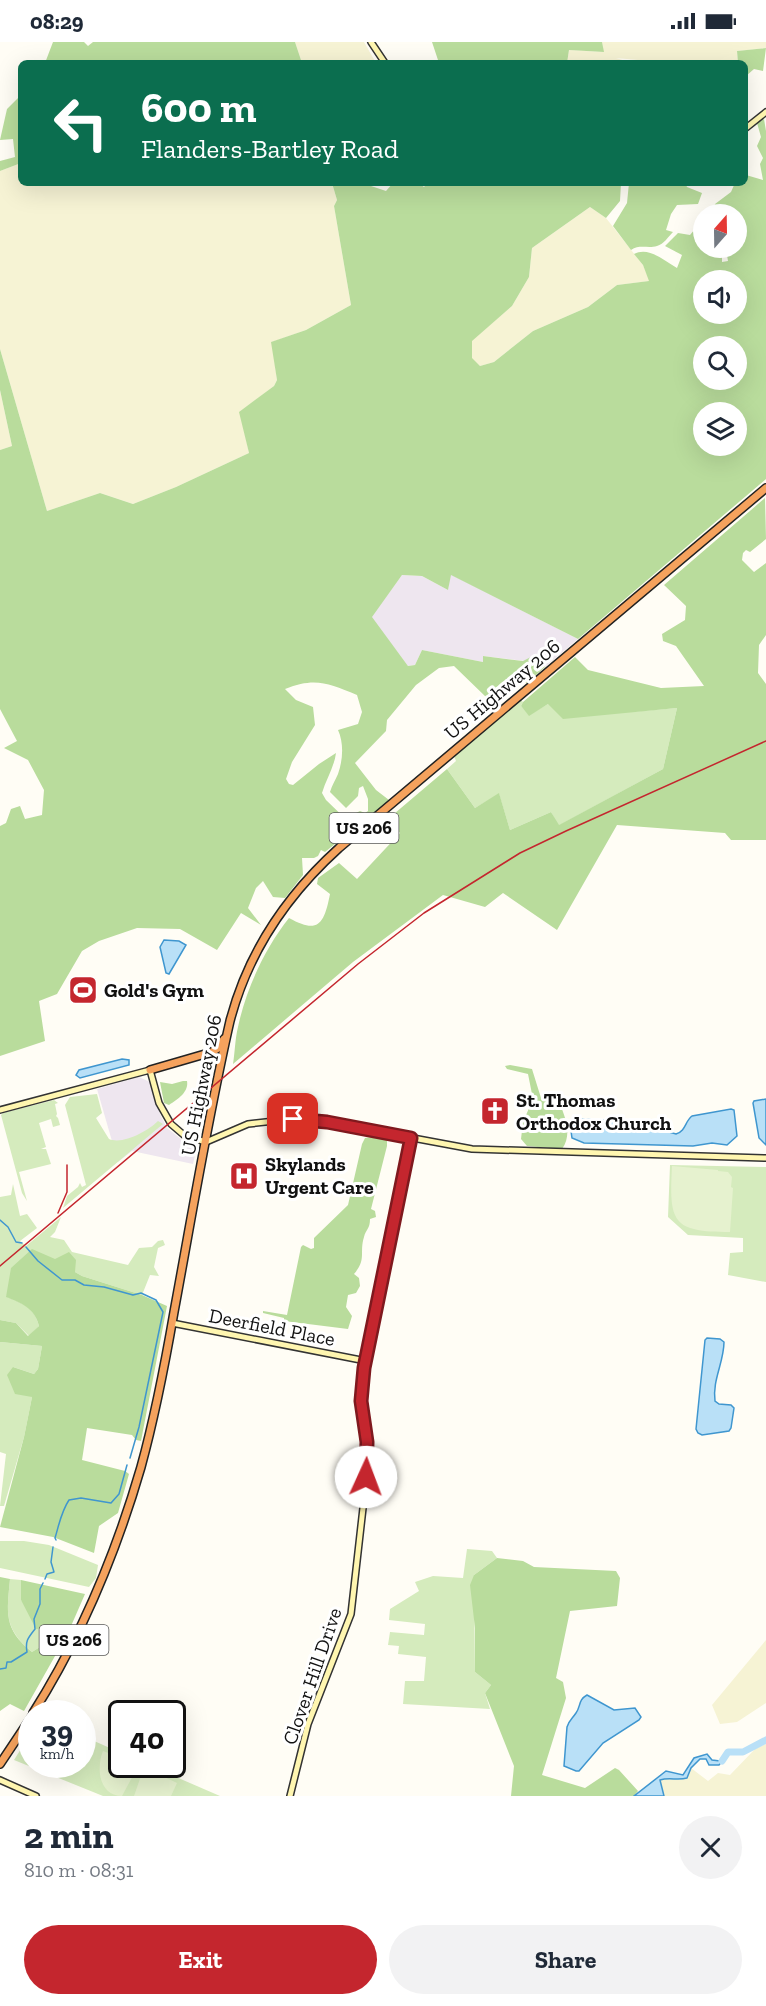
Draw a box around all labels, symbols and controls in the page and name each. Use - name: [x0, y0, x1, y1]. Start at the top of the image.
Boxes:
- text: 08:29: [30, 8, 84, 35]
- text: 600 m: [141, 82, 257, 133]
- icon: left: [42, 84, 120, 162]
- text: Flanders-Bartley Road: [141, 133, 399, 165]
- north arrow: [693, 204, 747, 258]
- map controls: [693, 204, 747, 456]
- button: sound: [693, 270, 747, 324]
- button: search: [693, 336, 747, 390]
- button: layers: [693, 402, 747, 456]
- street label: US Highway 206: [439, 634, 565, 744]
- road number: US 206: [330, 813, 398, 843]
- sports icon: Gold's Gym: [67, 974, 99, 1006]
- place label: Gold's Gym: [104, 978, 205, 1002]
- street label: US Highway 206: [176, 1012, 226, 1158]
- place label: St. Thomas Orthodox Church: [516, 1088, 672, 1135]
- pin: [267, 1093, 318, 1144]
- church icon: St. Thomas Orthodox Church: [479, 1095, 511, 1127]
- icon: arrive: [276, 1102, 309, 1135]
- place label: Skylands Urgent Care: [265, 1152, 374, 1199]
- hospital icon: Skylands Urgent Care: [228, 1160, 260, 1192]
- street label: Deerfield Place: [207, 1303, 337, 1351]
- position arrow: [334, 1445, 398, 1509]
- street label: Clover Hill Drive: [277, 1604, 347, 1748]
- road number: US 206: [40, 1625, 109, 1655]
- speed limit sign: 40: [108, 1700, 186, 1778]
- text: 39: [41, 1714, 73, 1750]
- text: km/h: [40, 1745, 74, 1763]
- text: 2 min: [24, 1814, 114, 1857]
- button: close: [679, 1816, 742, 1879]
- text: 810 m · 08:31: [24, 1858, 133, 1882]
- button: Exit: [24, 1925, 377, 1994]
- button: Share: [389, 1925, 742, 1994]

